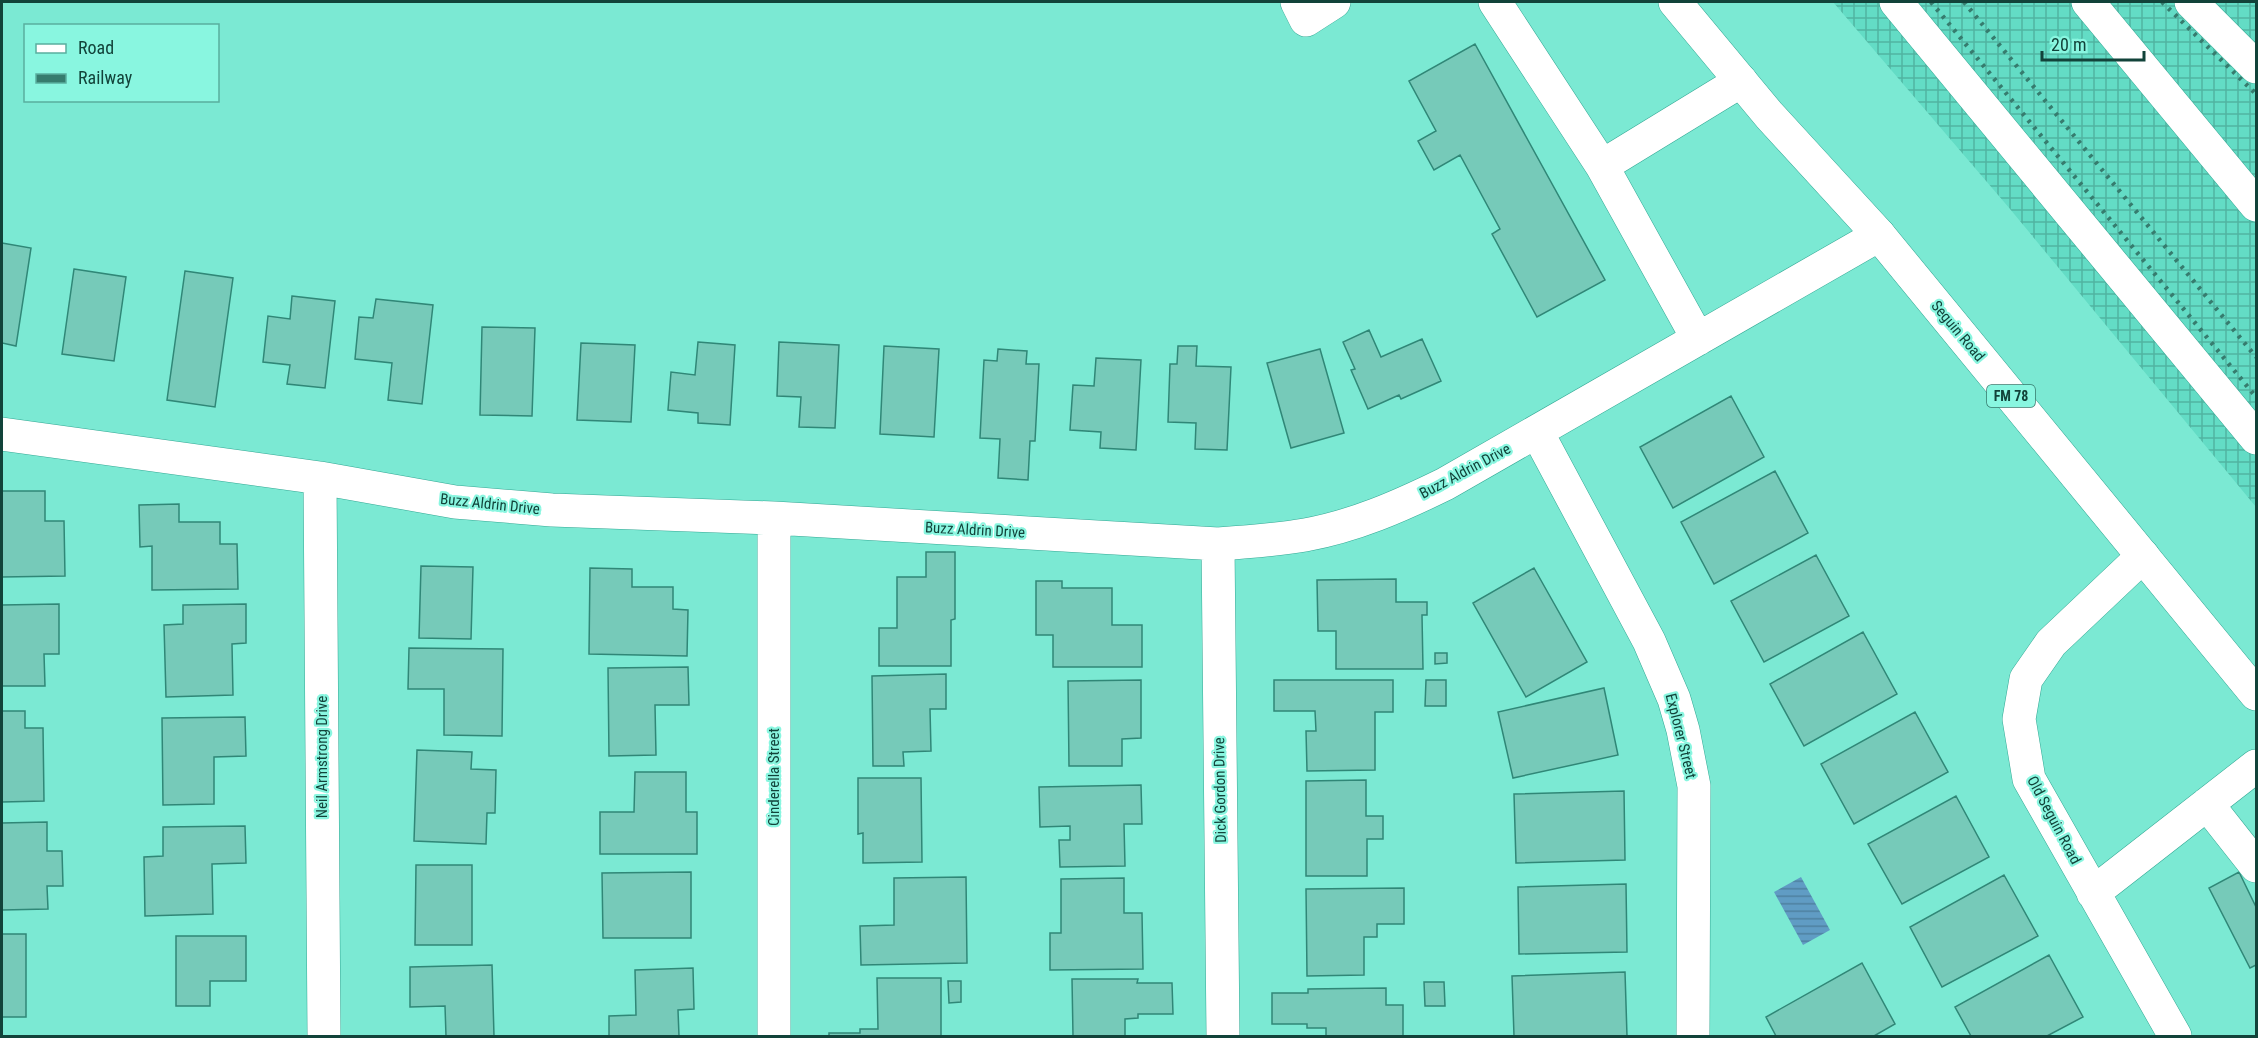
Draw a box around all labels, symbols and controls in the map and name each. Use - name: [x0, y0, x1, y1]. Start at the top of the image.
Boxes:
- legend: [24, 24, 219, 102]
- scale bar: [2042, 24, 2144, 62]
- text: 20 m: [2051, 34, 2086, 55]
- text: Road: [78, 37, 114, 58]
- text: Railway: [78, 67, 133, 88]
- street label: Seguin Road: [1927, 297, 1989, 365]
- road number: FM 78: [1987, 385, 2035, 407]
- street label: Buzz Aldrin Drive: [1417, 440, 1513, 502]
- street label: Buzz Aldrin Drive: [439, 490, 541, 518]
- street label: Buzz Aldrin Drive: [924, 518, 1026, 542]
- street label: Explorer Street: [1662, 692, 1700, 780]
- street label: Neil Armstrong Drive: [313, 696, 331, 818]
- street label: Cinderella Street: [765, 728, 783, 826]
- street label: Dick Gordon Drive: [1210, 737, 1230, 843]
- street label: Old Seguin Road: [2023, 773, 2085, 867]

